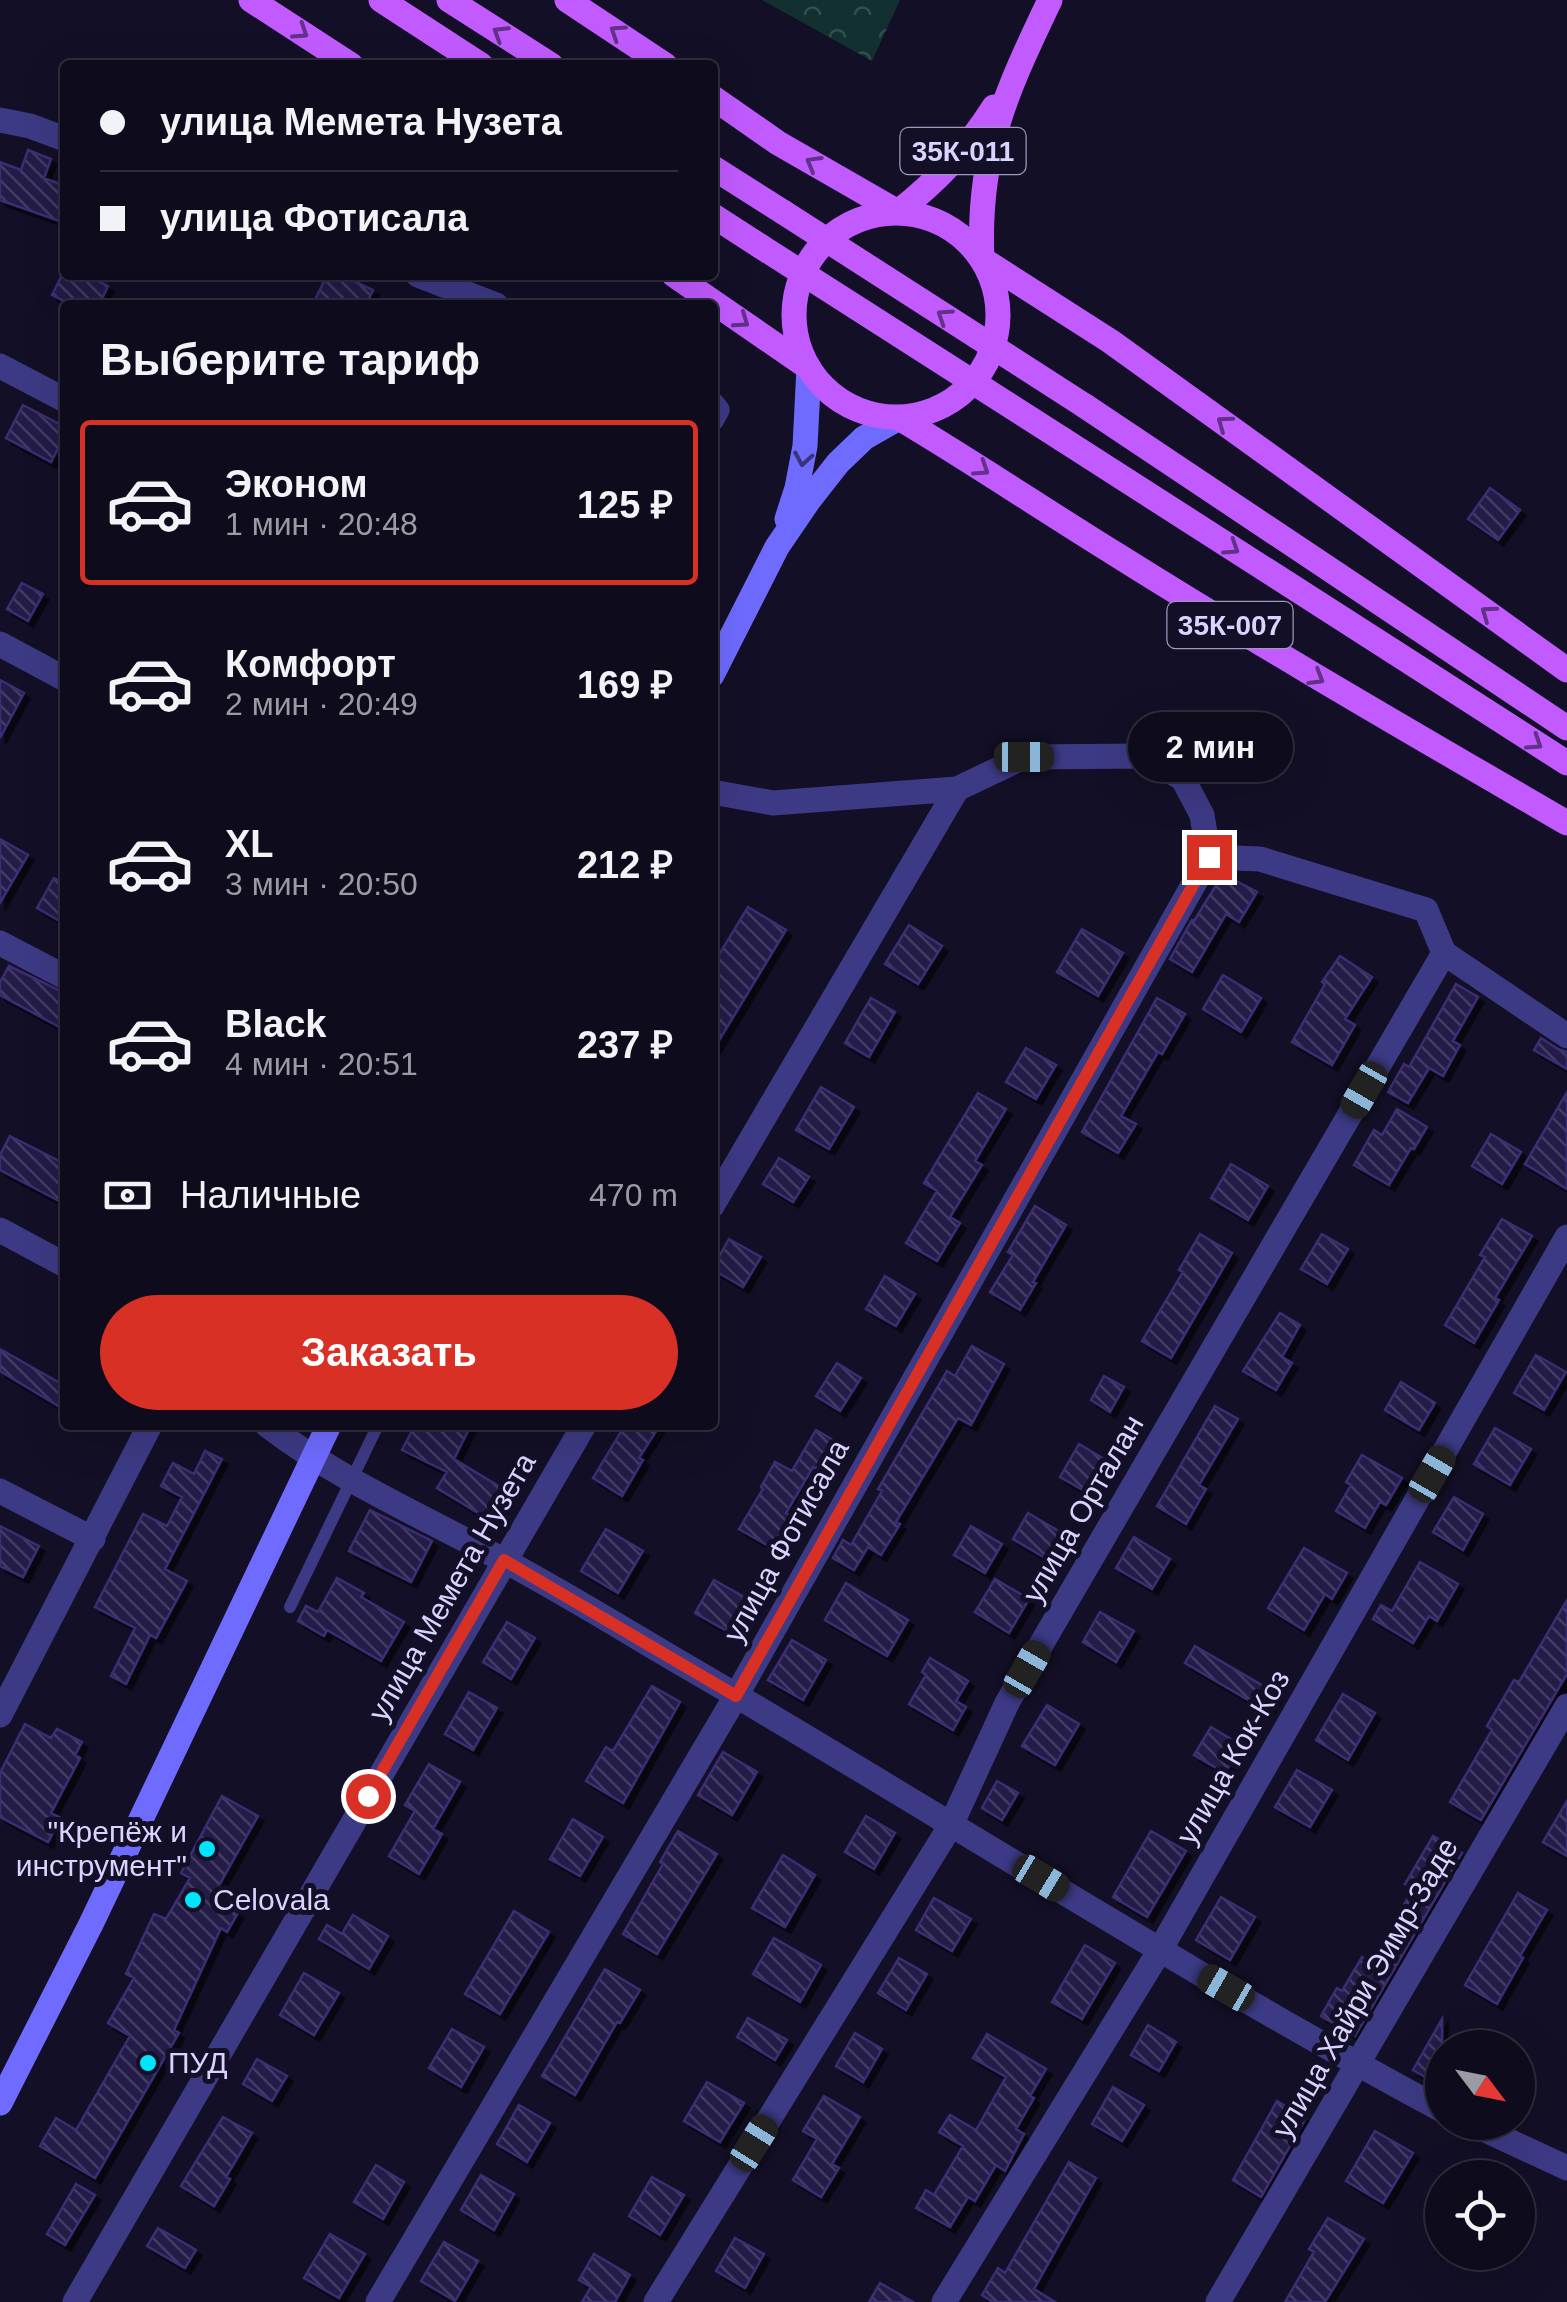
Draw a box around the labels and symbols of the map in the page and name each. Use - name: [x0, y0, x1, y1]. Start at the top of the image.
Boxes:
- one-way arrow: [291, 20, 309, 39]
- one-way arrow: [493, 26, 511, 45]
- one-way arrow: [609, 26, 628, 44]
- road number: 35К-011: [900, 128, 1026, 174]
- one-way arrow: [806, 155, 824, 175]
- one-way arrow: [731, 309, 749, 327]
- one-way arrow: [937, 309, 955, 328]
- one-way arrow: [1217, 417, 1235, 434]
- one-way arrow: [793, 451, 814, 467]
- one-way arrow: [971, 456, 989, 475]
- one-way arrow: [1222, 536, 1240, 555]
- road number: 35К-007: [1168, 602, 1292, 648]
- one-way arrow: [1481, 607, 1499, 624]
- one-way arrow: [1306, 665, 1324, 684]
- callout: 2 мин: [1126, 712, 1292, 782]
- one-way arrow: [1524, 730, 1542, 749]
- car: [994, 742, 1054, 772]
- route end: [1187, 835, 1232, 880]
- car: [1336, 1057, 1392, 1123]
- street label: улица Орталан: [1016, 1409, 1150, 1608]
- street label: улица Фотисала: [716, 1434, 855, 1648]
- car: [1404, 1441, 1460, 1507]
- street label: улица Мемета Нузета: [361, 1447, 542, 1726]
- car: [999, 1636, 1055, 1702]
- street label: улица Кок-Коз: [1169, 1664, 1296, 1850]
- route start: [346, 1774, 391, 1819]
- place label: "Крепёж и инструмент": [16, 1815, 187, 1882]
- street label: улица Хайри Эимр-Заде: [1265, 1832, 1464, 2144]
- marker: "Крепёж и инструмент": [196, 1838, 218, 1860]
- car: [1008, 1850, 1074, 1906]
- place label: Celovala: [213, 1883, 330, 1916]
- marker: Celovala: [182, 1889, 204, 1911]
- car: [1193, 1960, 1259, 2016]
- north arrow: [1425, 2030, 1535, 2140]
- place label: ПУД: [168, 2046, 228, 2079]
- marker: ПУД: [137, 2052, 159, 2074]
- car: [725, 2110, 783, 2176]

